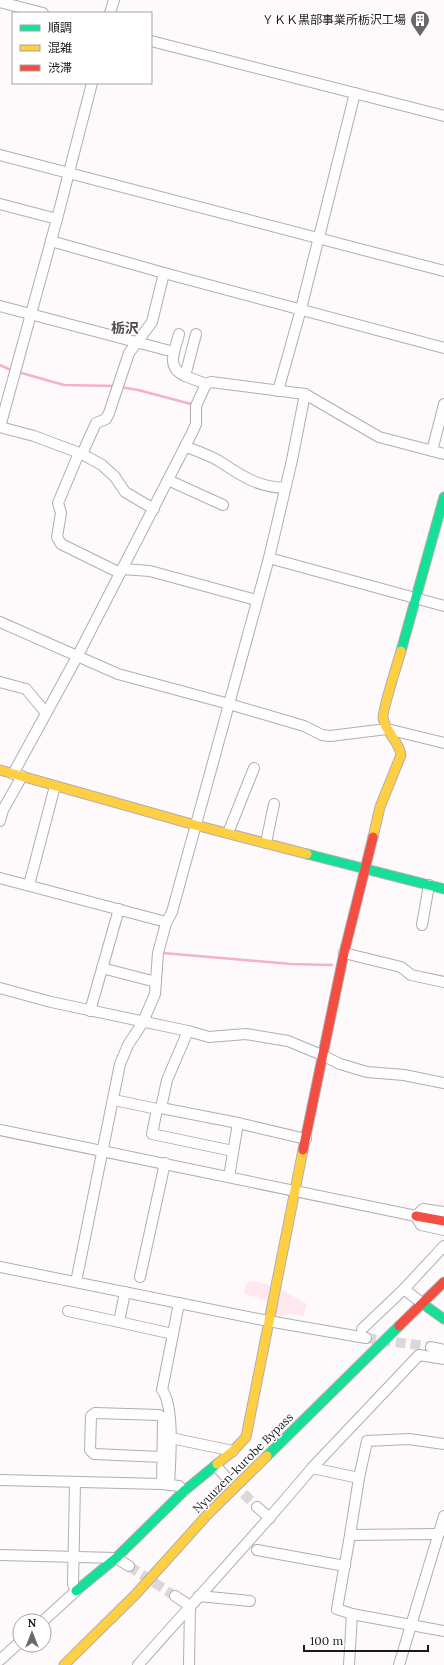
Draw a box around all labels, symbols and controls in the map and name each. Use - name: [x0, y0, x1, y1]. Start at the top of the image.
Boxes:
- building icon: ＹＫＫ黒部事業所栃沢工場: [409, 9, 431, 37]
- legend: [12, 12, 152, 84]
- place label: ＹＫＫ黒部事業所栃沢工場: [262, 12, 406, 27]
- text: 順調: [48, 20, 72, 35]
- text: 混雑: [48, 40, 72, 55]
- text: 渋滞: [48, 60, 72, 75]
- district label: 栃沢: [111, 319, 139, 337]
- street label: Nyuuzen-kurobe Bypass: [189, 1409, 296, 1516]
- north arrow: [12, 1613, 52, 1653]
- text: N: [28, 1616, 37, 1630]
- scale bar: [304, 1627, 428, 1653]
- text: 100 m: [310, 1633, 343, 1648]

